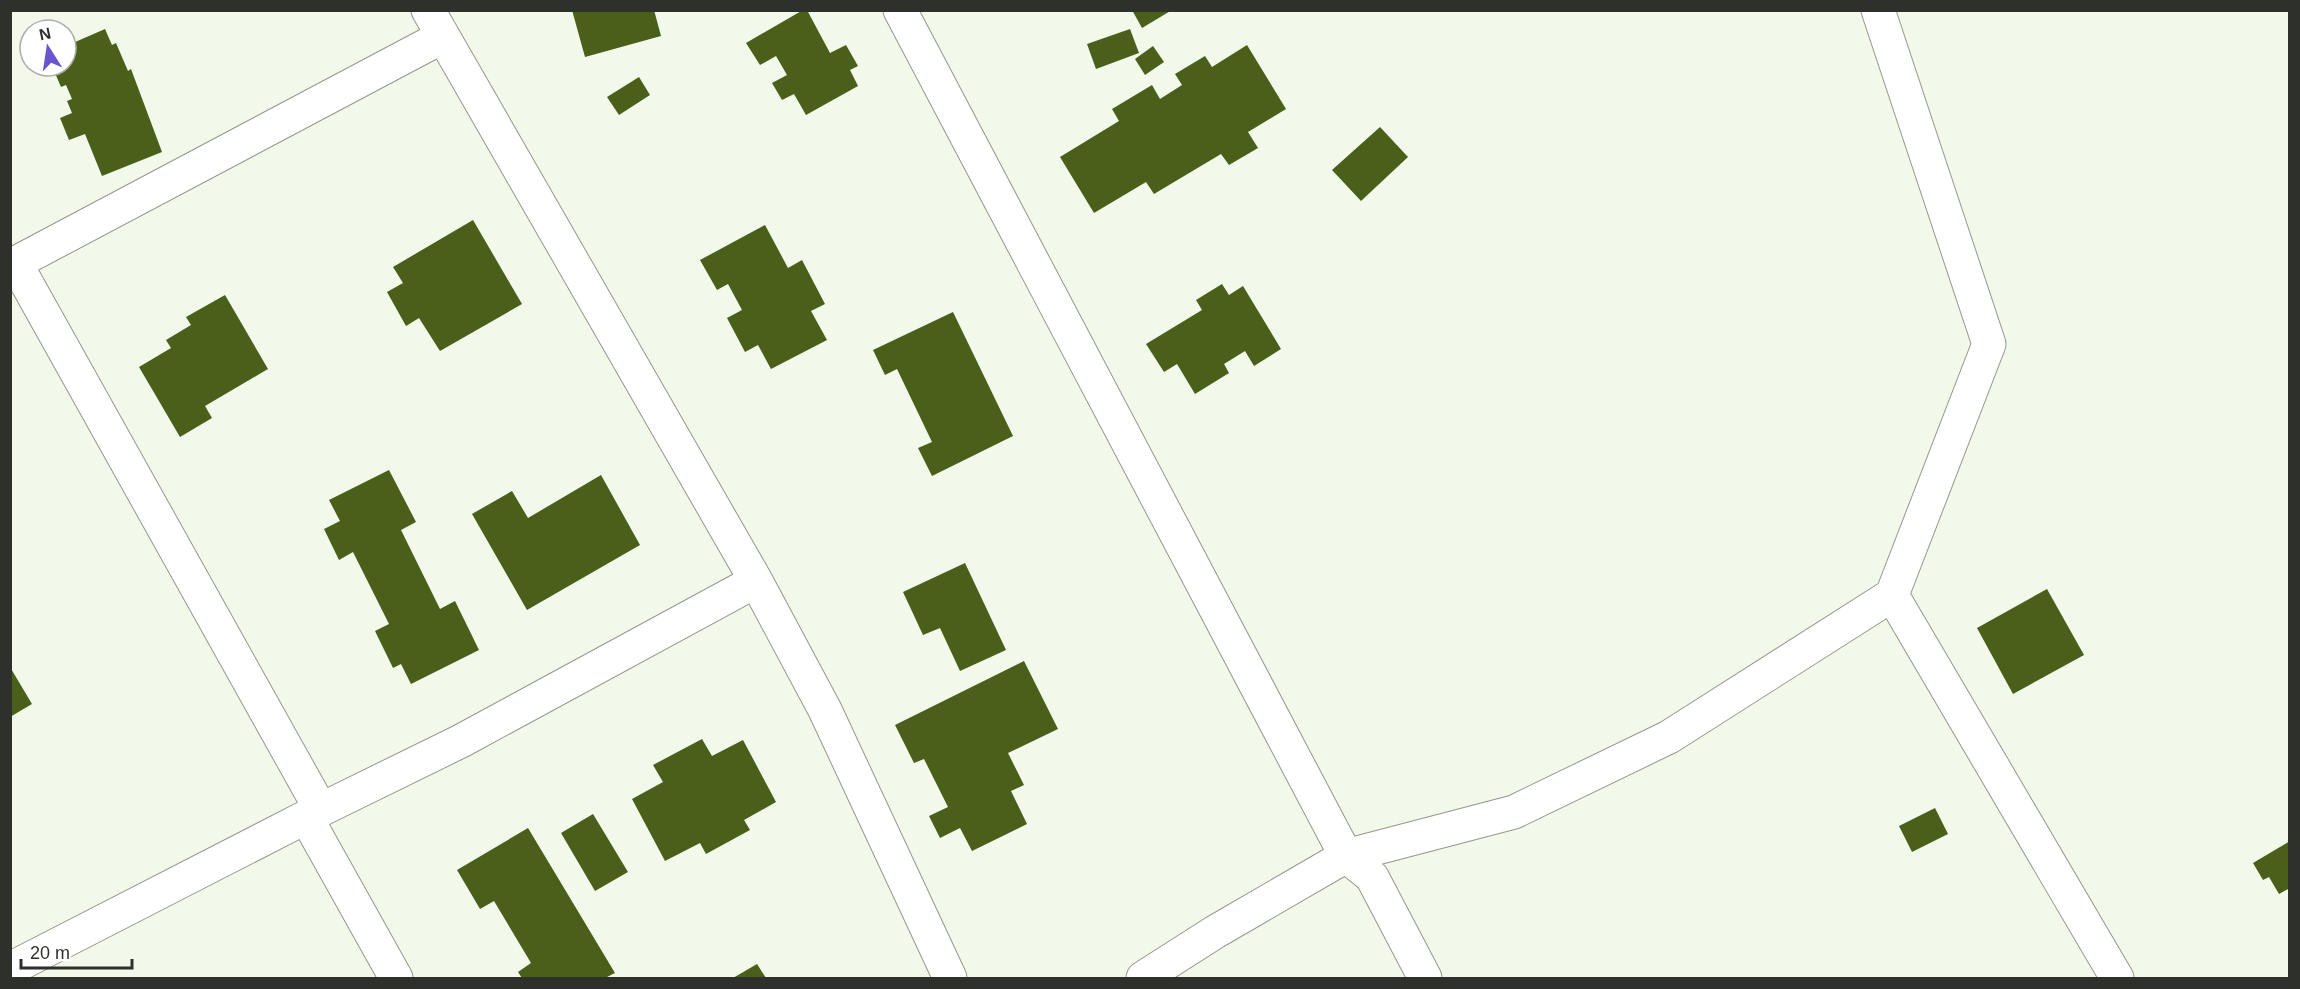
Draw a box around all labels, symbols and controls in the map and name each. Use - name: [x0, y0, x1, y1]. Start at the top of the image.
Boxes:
- north arrow: [18, 18, 78, 78]
- text: N: [38, 24, 52, 43]
- scale bar: [21, 932, 132, 970]
- text: 20 m: [30, 943, 70, 963]

